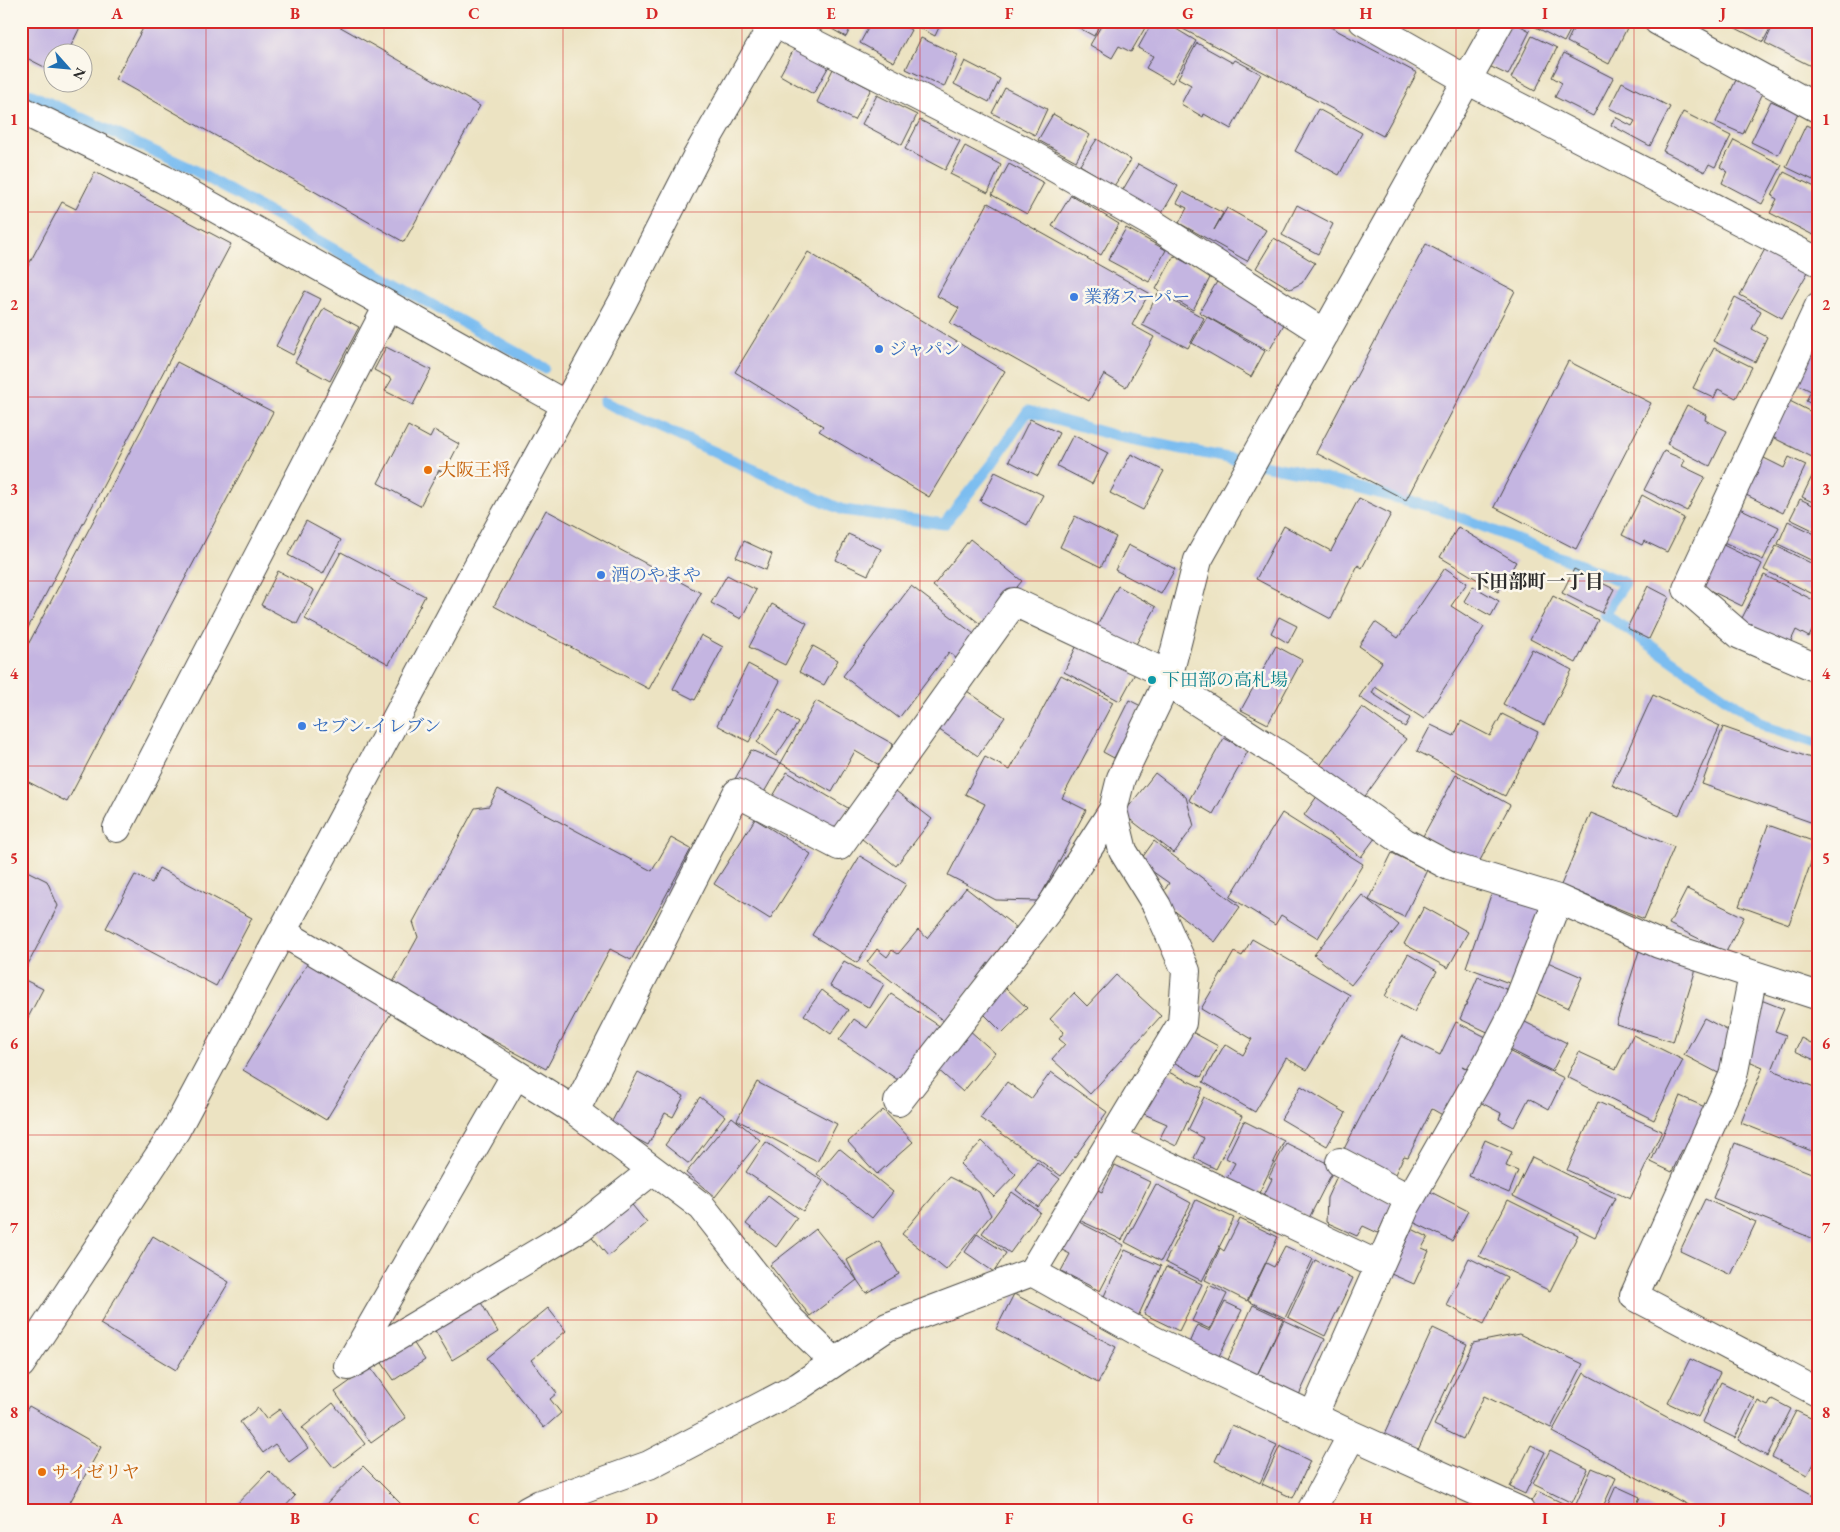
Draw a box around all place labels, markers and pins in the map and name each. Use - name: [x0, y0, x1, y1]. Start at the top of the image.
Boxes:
- place label: 業務スーパー: [1084, 285, 1190, 308]
- marker: 業務スーパー: [1068, 291, 1080, 303]
- place label: ジャパン: [889, 337, 961, 360]
- marker: ジャパン: [873, 343, 885, 355]
- place label: 大阪王将: [438, 458, 510, 481]
- marker: 大阪王将: [422, 464, 434, 476]
- place label: 酒のやまや: [611, 563, 701, 586]
- marker: 酒のやまや: [595, 569, 607, 581]
- place label: 下田部の高札場: [1162, 668, 1288, 691]
- marker: 下田部の高札場: [1146, 674, 1158, 686]
- place label: セブン-イレブン: [312, 714, 442, 737]
- marker: セブン-イレブン: [296, 720, 308, 732]
- place label: サイゼリヤ: [52, 1460, 140, 1483]
- marker: サイゼリヤ: [36, 1466, 48, 1478]

